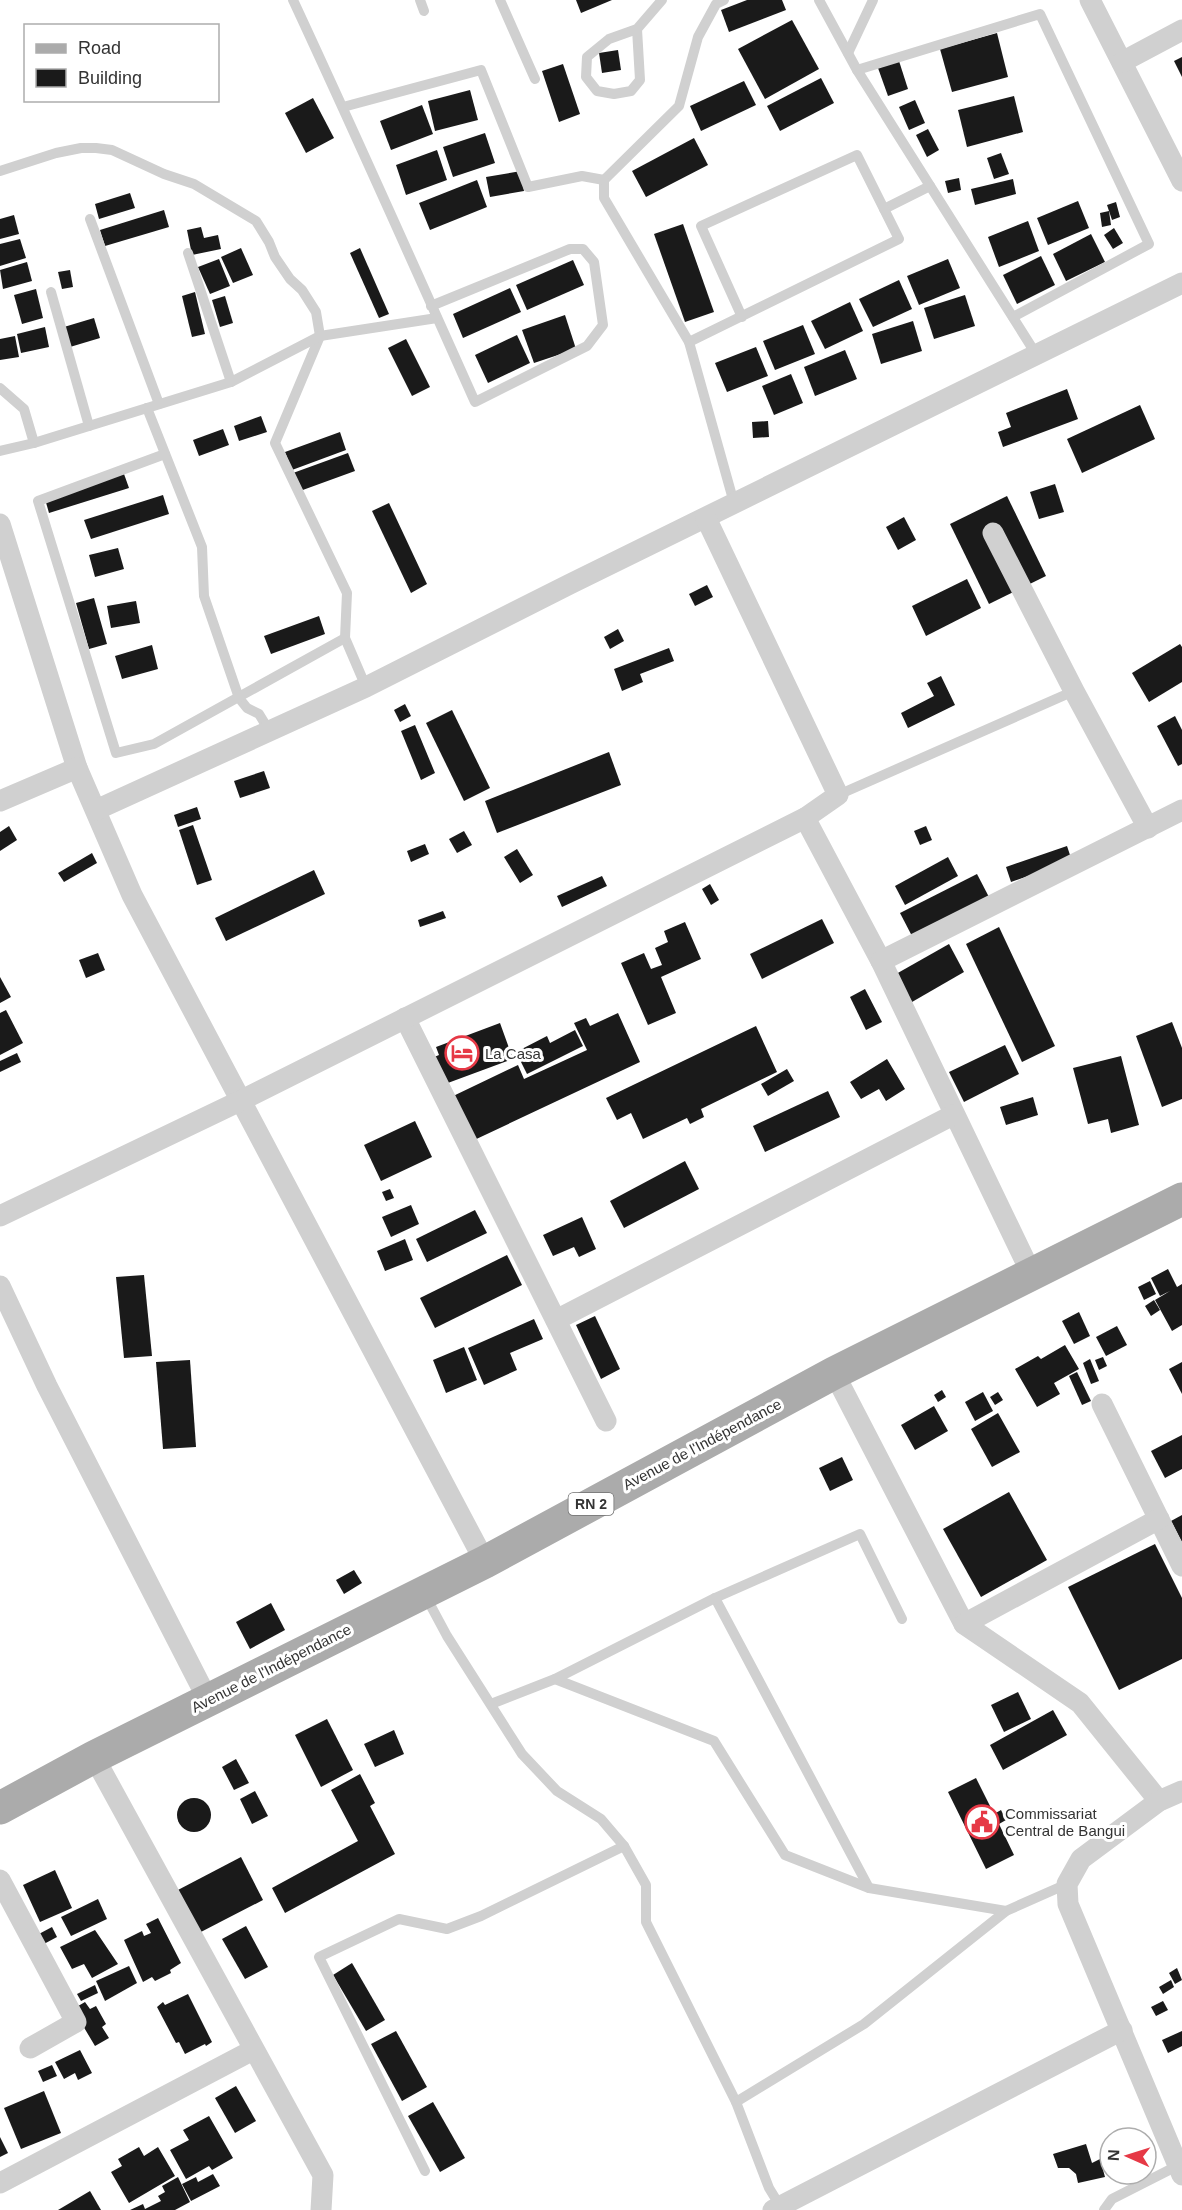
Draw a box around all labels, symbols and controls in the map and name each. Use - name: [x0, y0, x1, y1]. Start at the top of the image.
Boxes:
- legend: [24, 24, 219, 102]
- text: Road: [78, 38, 121, 58]
- text: Building: [78, 68, 142, 88]
- hotel icon: La Casa: [444, 1035, 480, 1071]
- place label: La Casa: [485, 1045, 542, 1062]
- street label: Avenue de l'Indépendance: [620, 1395, 784, 1493]
- road number: RN 2: [568, 1493, 614, 1515]
- street label: Avenue de l'Indépendance: [188, 1620, 354, 1716]
- public building icon: Commissariat Central de Bangui: [964, 1804, 1000, 1840]
- place label: Commissariat Central de Bangui: [1005, 1805, 1125, 1839]
- north arrow: [1098, 2126, 1158, 2186]
- text: N: [1105, 2149, 1122, 2161]

